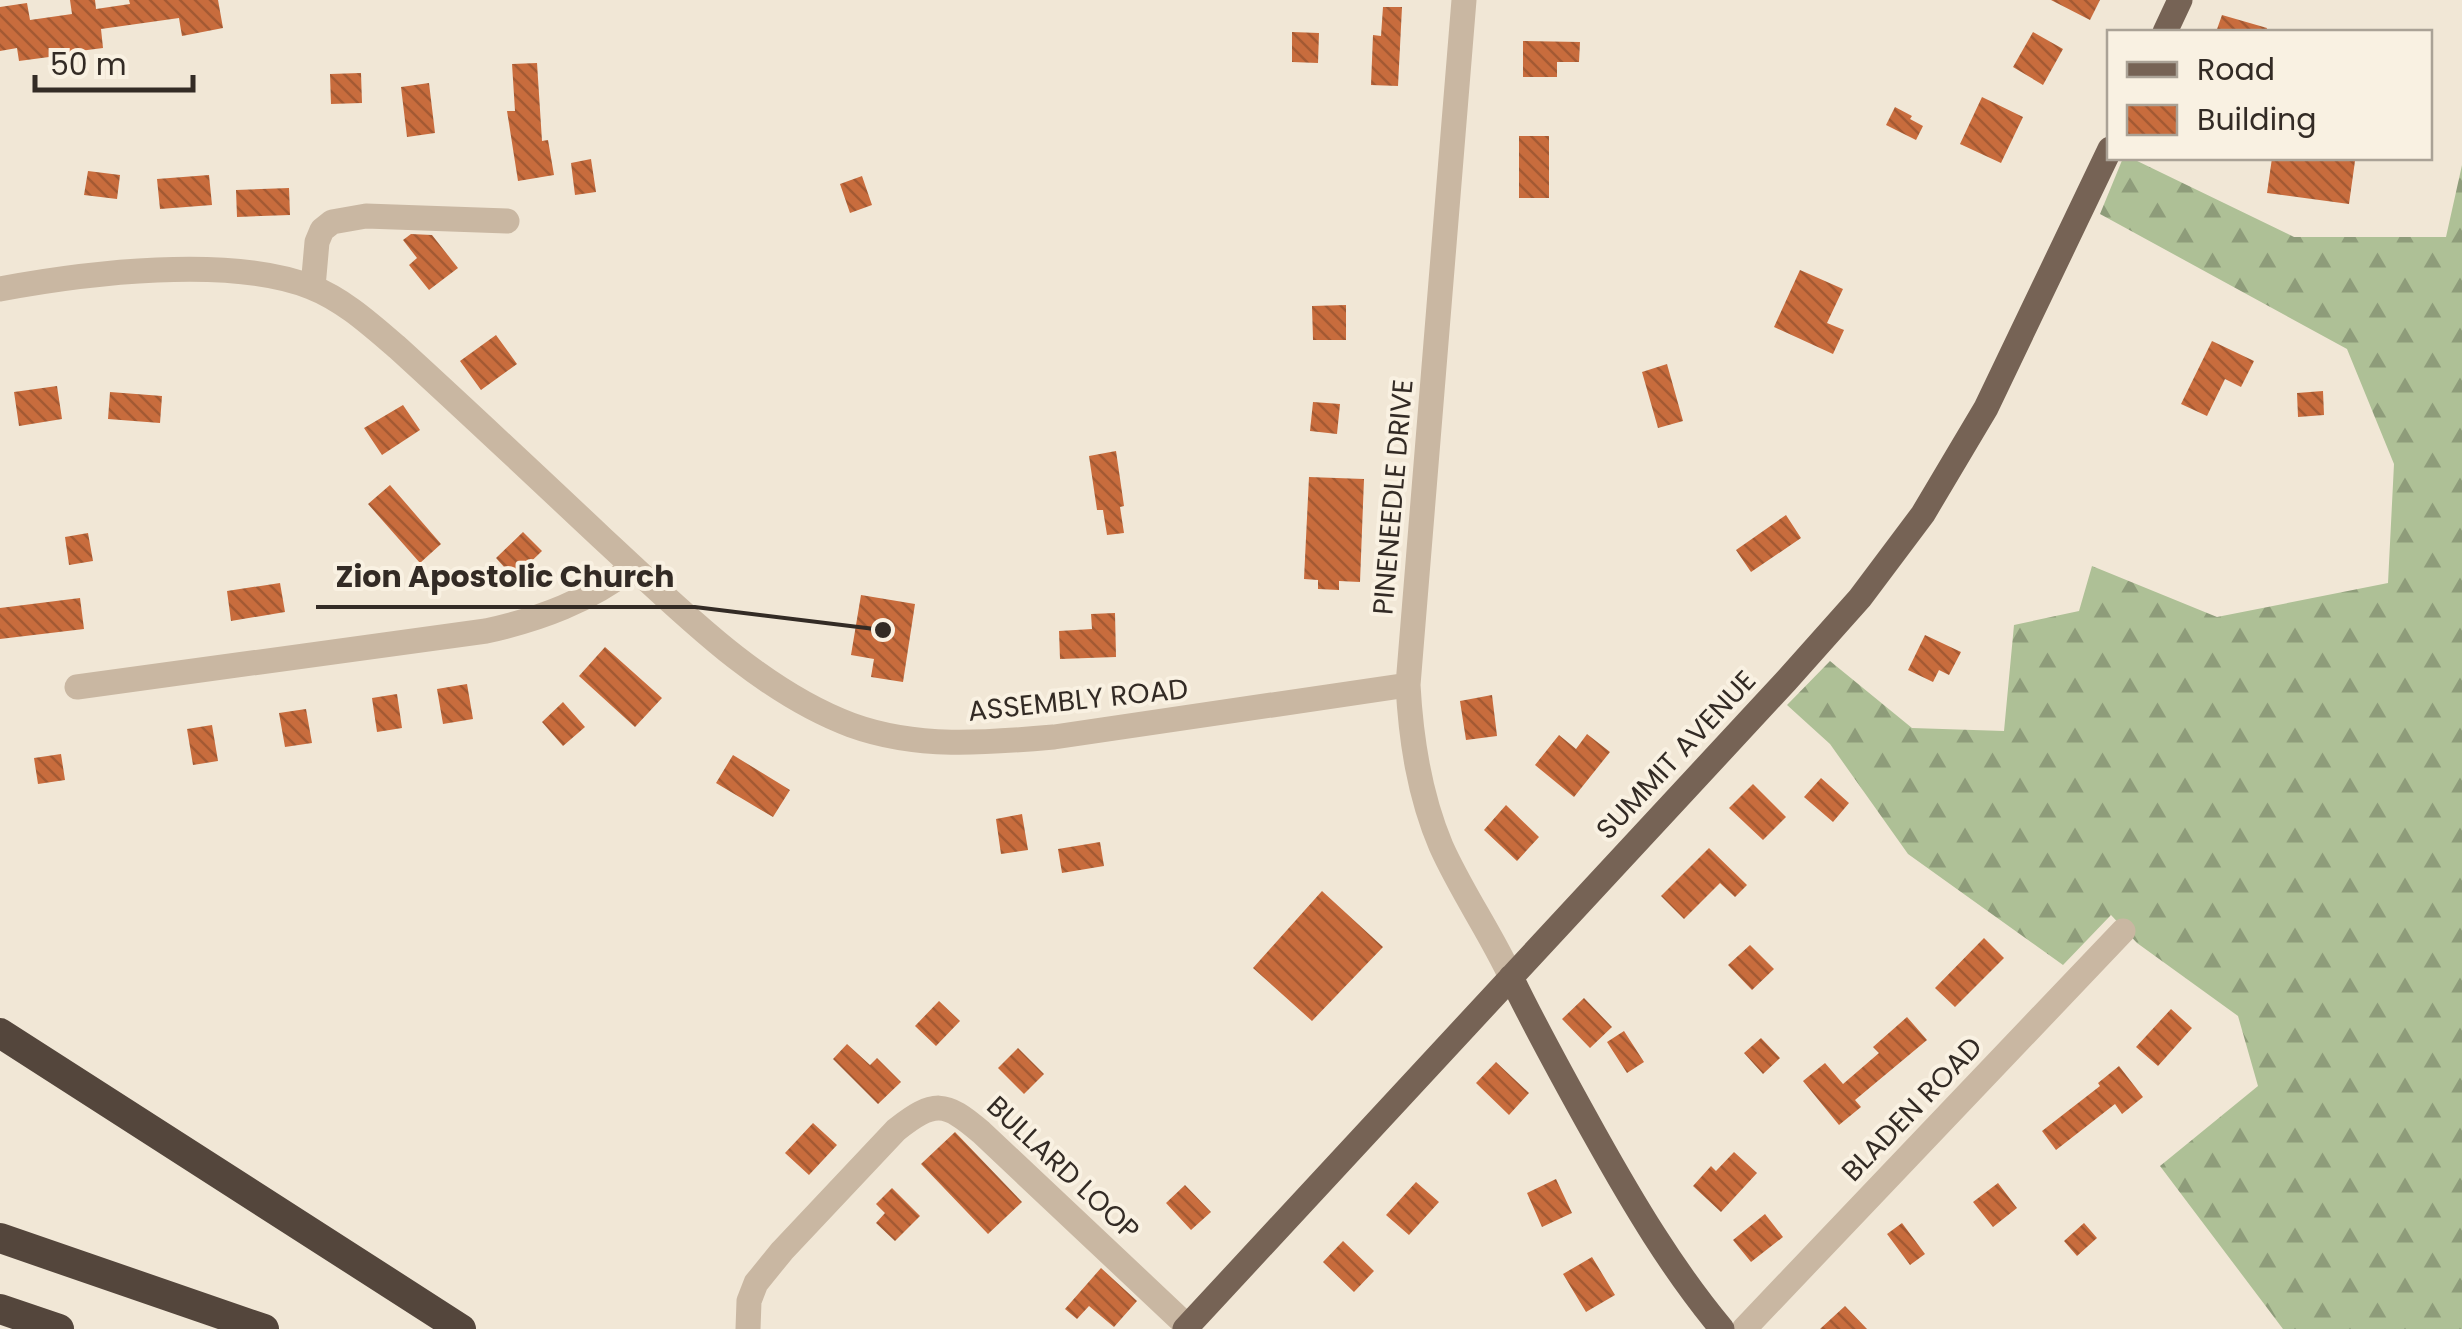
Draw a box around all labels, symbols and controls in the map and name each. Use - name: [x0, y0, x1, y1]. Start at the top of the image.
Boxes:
- scale bar: [35, 30, 192, 92]
- legend: [2107, 30, 2432, 160]
- text: 50 m: [50, 43, 127, 86]
- text: Road: [2197, 48, 2275, 91]
- text: Building: [2197, 98, 2317, 141]
- street label: PINENEEDLE DRIVE: [1363, 378, 1423, 616]
- callout: Zion Apostolic Church: [316, 547, 695, 607]
- text: Zion Apostolic Church: [336, 555, 674, 598]
- street label: SUMMIT AVENUE: [1587, 662, 1765, 848]
- street label: ASSEMBLY ROAD: [966, 669, 1190, 731]
- street label: BLADEN ROAD: [1833, 1028, 1991, 1190]
- street label: BULLARD LOOP: [978, 1087, 1148, 1249]

